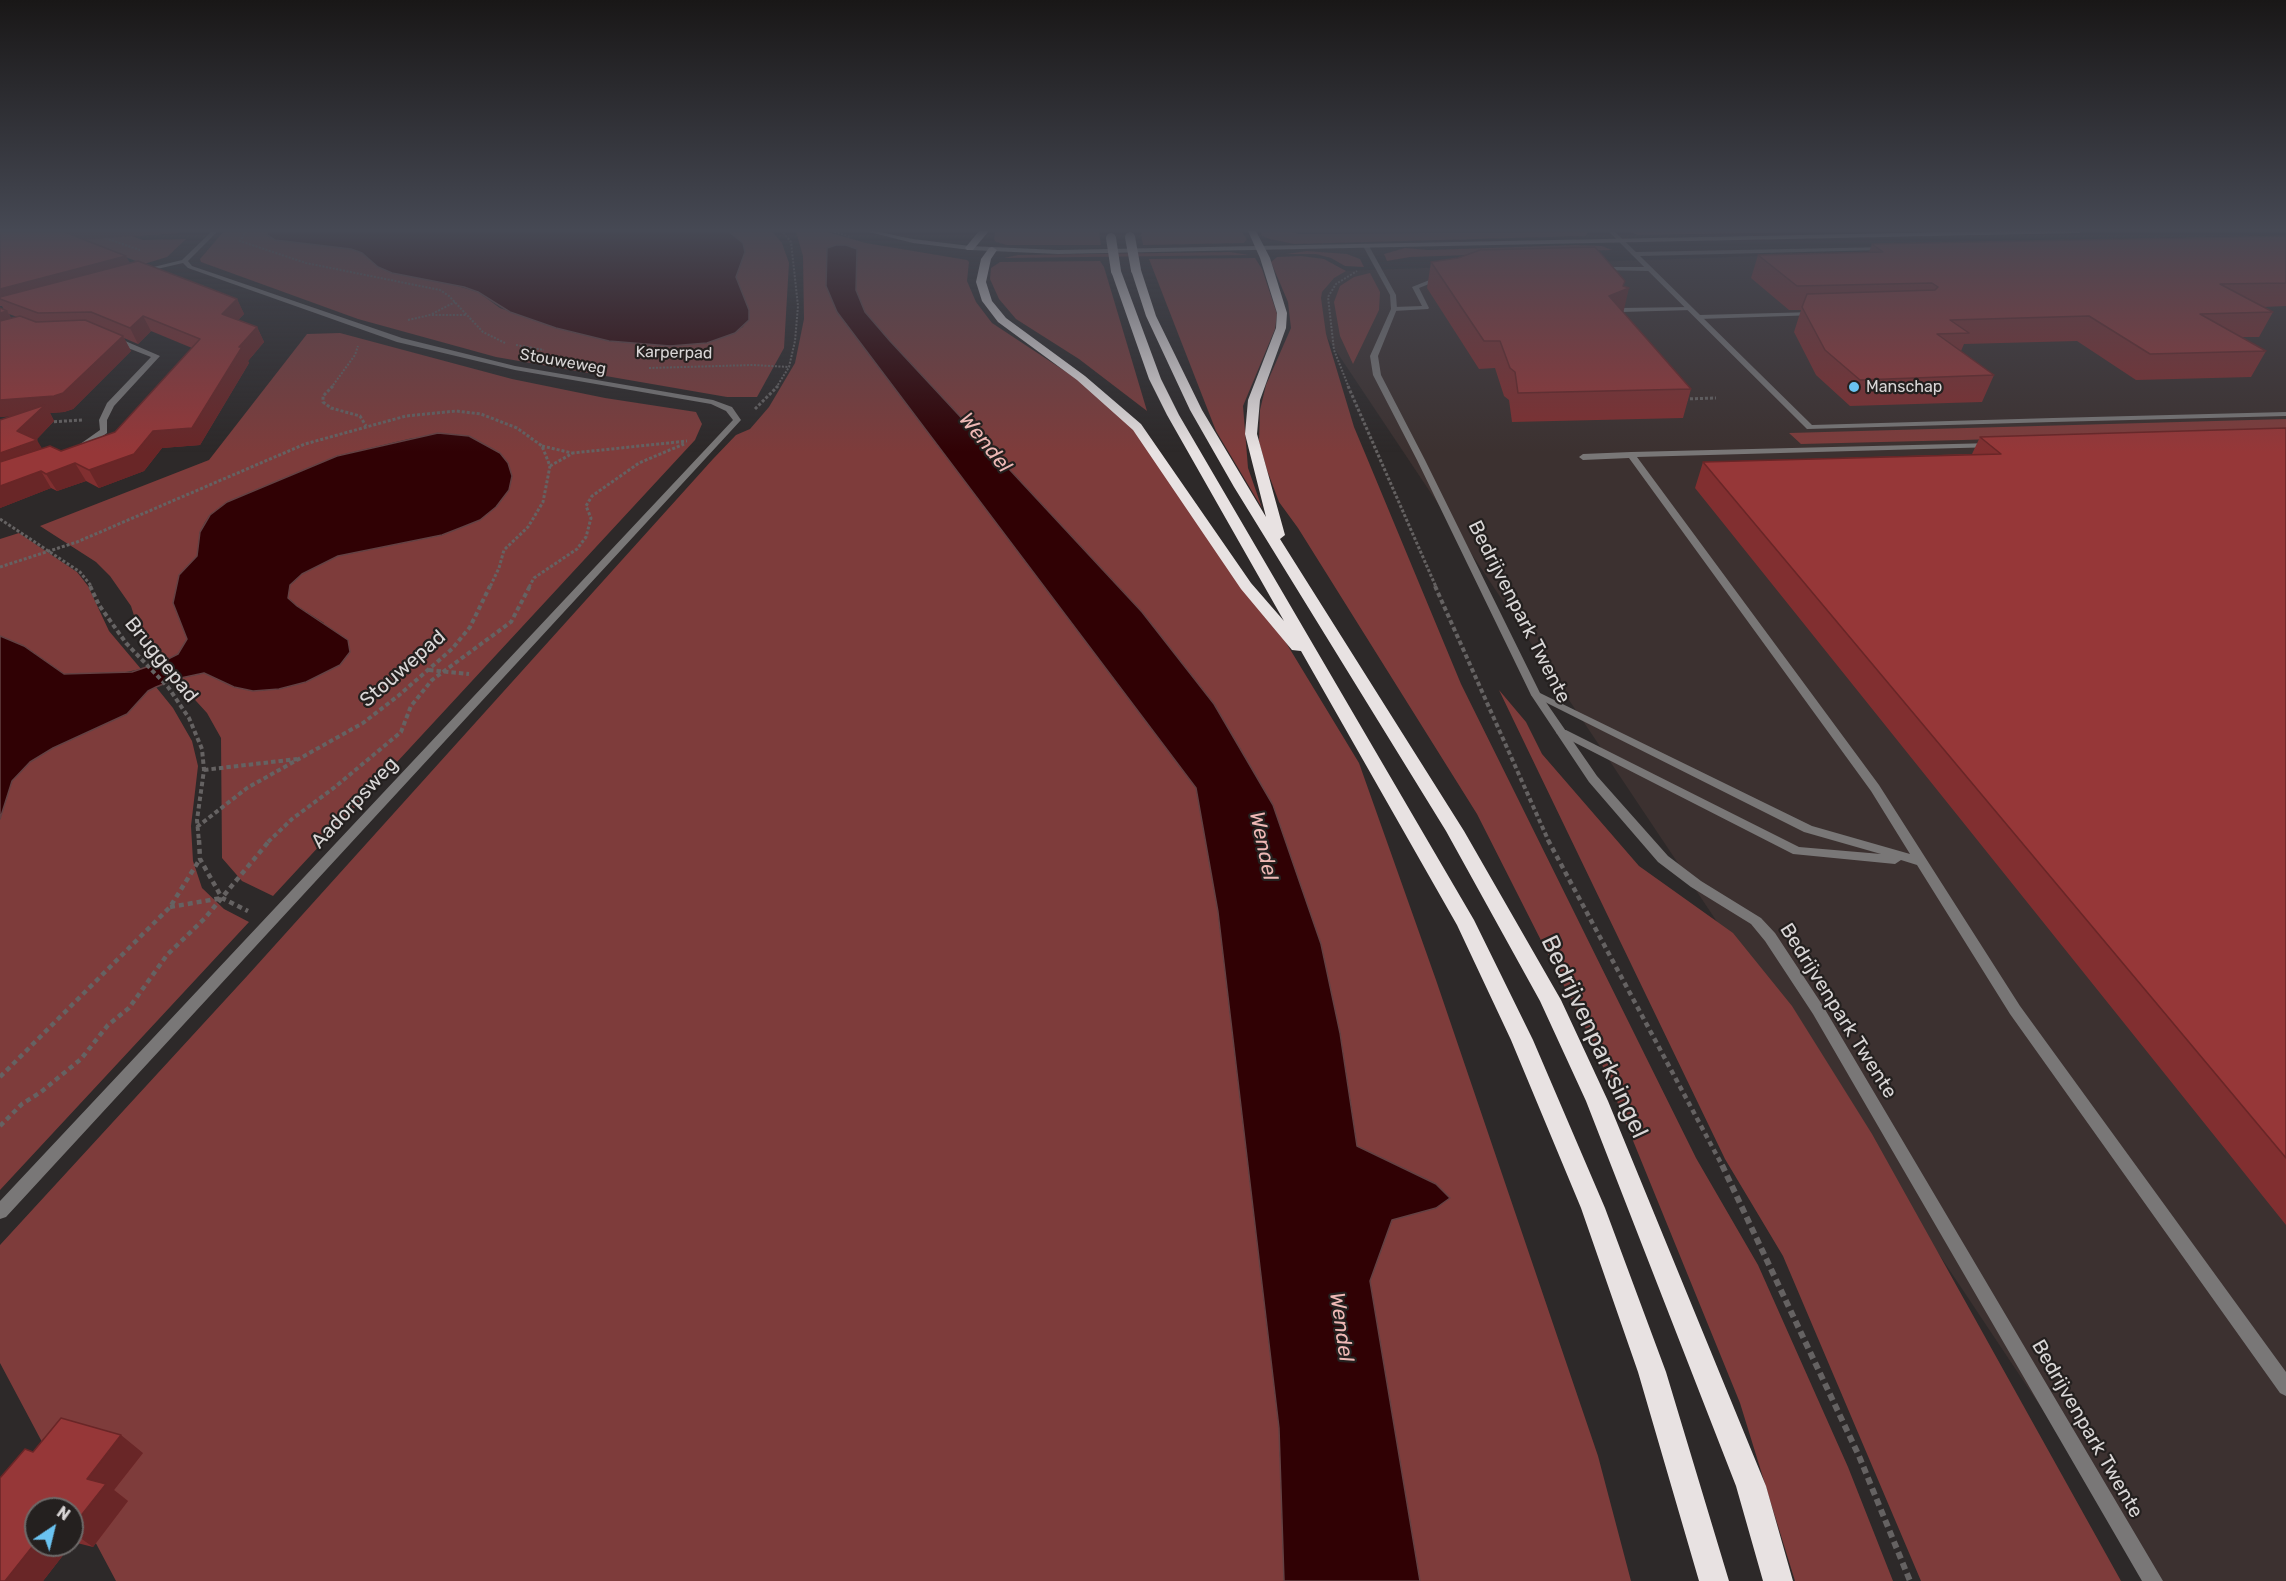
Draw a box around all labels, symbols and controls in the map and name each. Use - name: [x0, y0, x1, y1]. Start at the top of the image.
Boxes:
- street label: Karperpad: [635, 343, 713, 363]
- street label: Stouweweg: [518, 345, 608, 379]
- place label: Manschap: [1866, 377, 1942, 397]
- marker: Manschap: [1847, 380, 1861, 394]
- water label: Wendel: [953, 408, 1017, 478]
- street label: Bedrijvenpark Twente: [1462, 517, 1576, 707]
- street label: Bruggepad: [119, 612, 203, 708]
- street label: Stouwepad: [355, 625, 451, 713]
- street label: Aadorpsweg: [307, 752, 403, 854]
- water label: Wendel: [1243, 809, 1283, 883]
- street label: Bedrijvenpark Twente: [1774, 919, 1902, 1103]
- street label: Bedrijvenparksingel: [1534, 931, 1654, 1143]
- water label: Wendel: [1324, 1291, 1358, 1363]
- street label: Bedrijvenpark Twente: [2026, 1336, 2148, 1522]
- north arrow: [24, 1497, 84, 1557]
- text: N: [53, 1502, 74, 1525]

